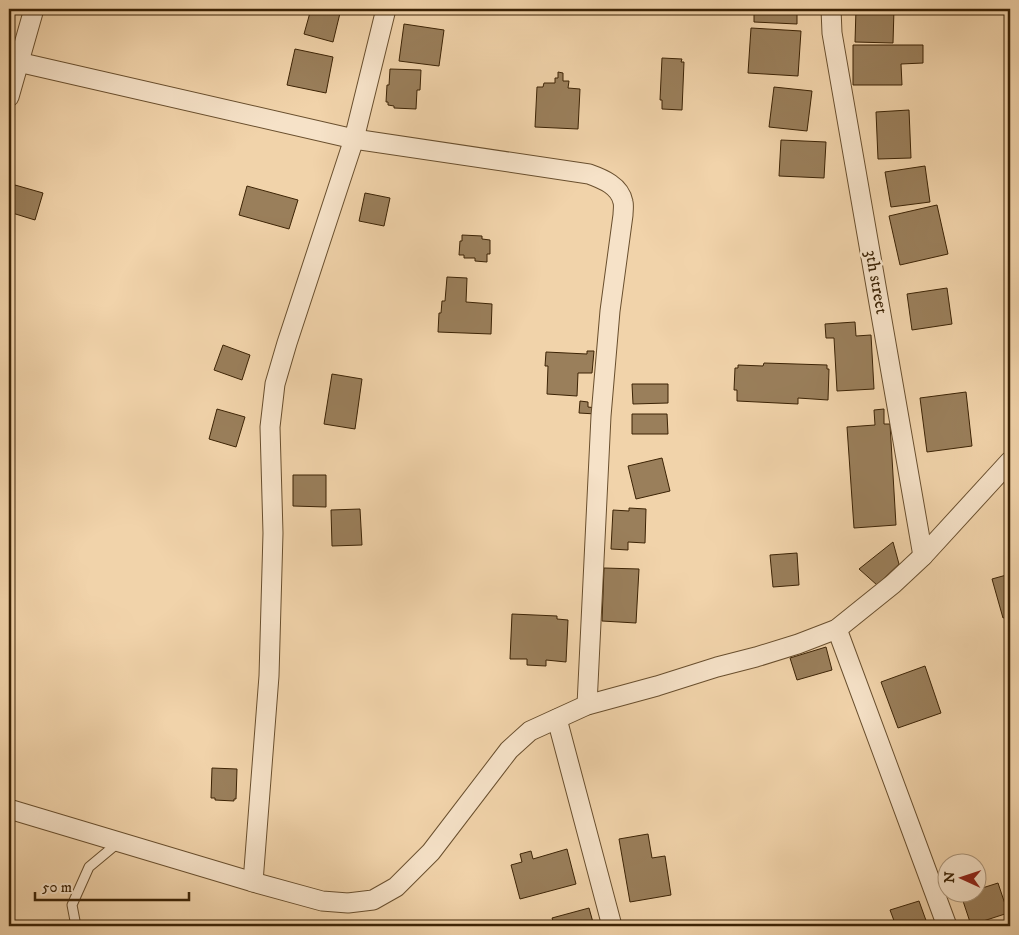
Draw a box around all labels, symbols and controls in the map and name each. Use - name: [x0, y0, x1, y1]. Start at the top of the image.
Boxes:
- street label: 3th street: [860, 248, 893, 316]
- north arrow: [936, 852, 986, 902]
- scale bar: [35, 870, 189, 902]
- text: N: [941, 871, 959, 884]
- text: 50 m: [42, 878, 72, 897]

